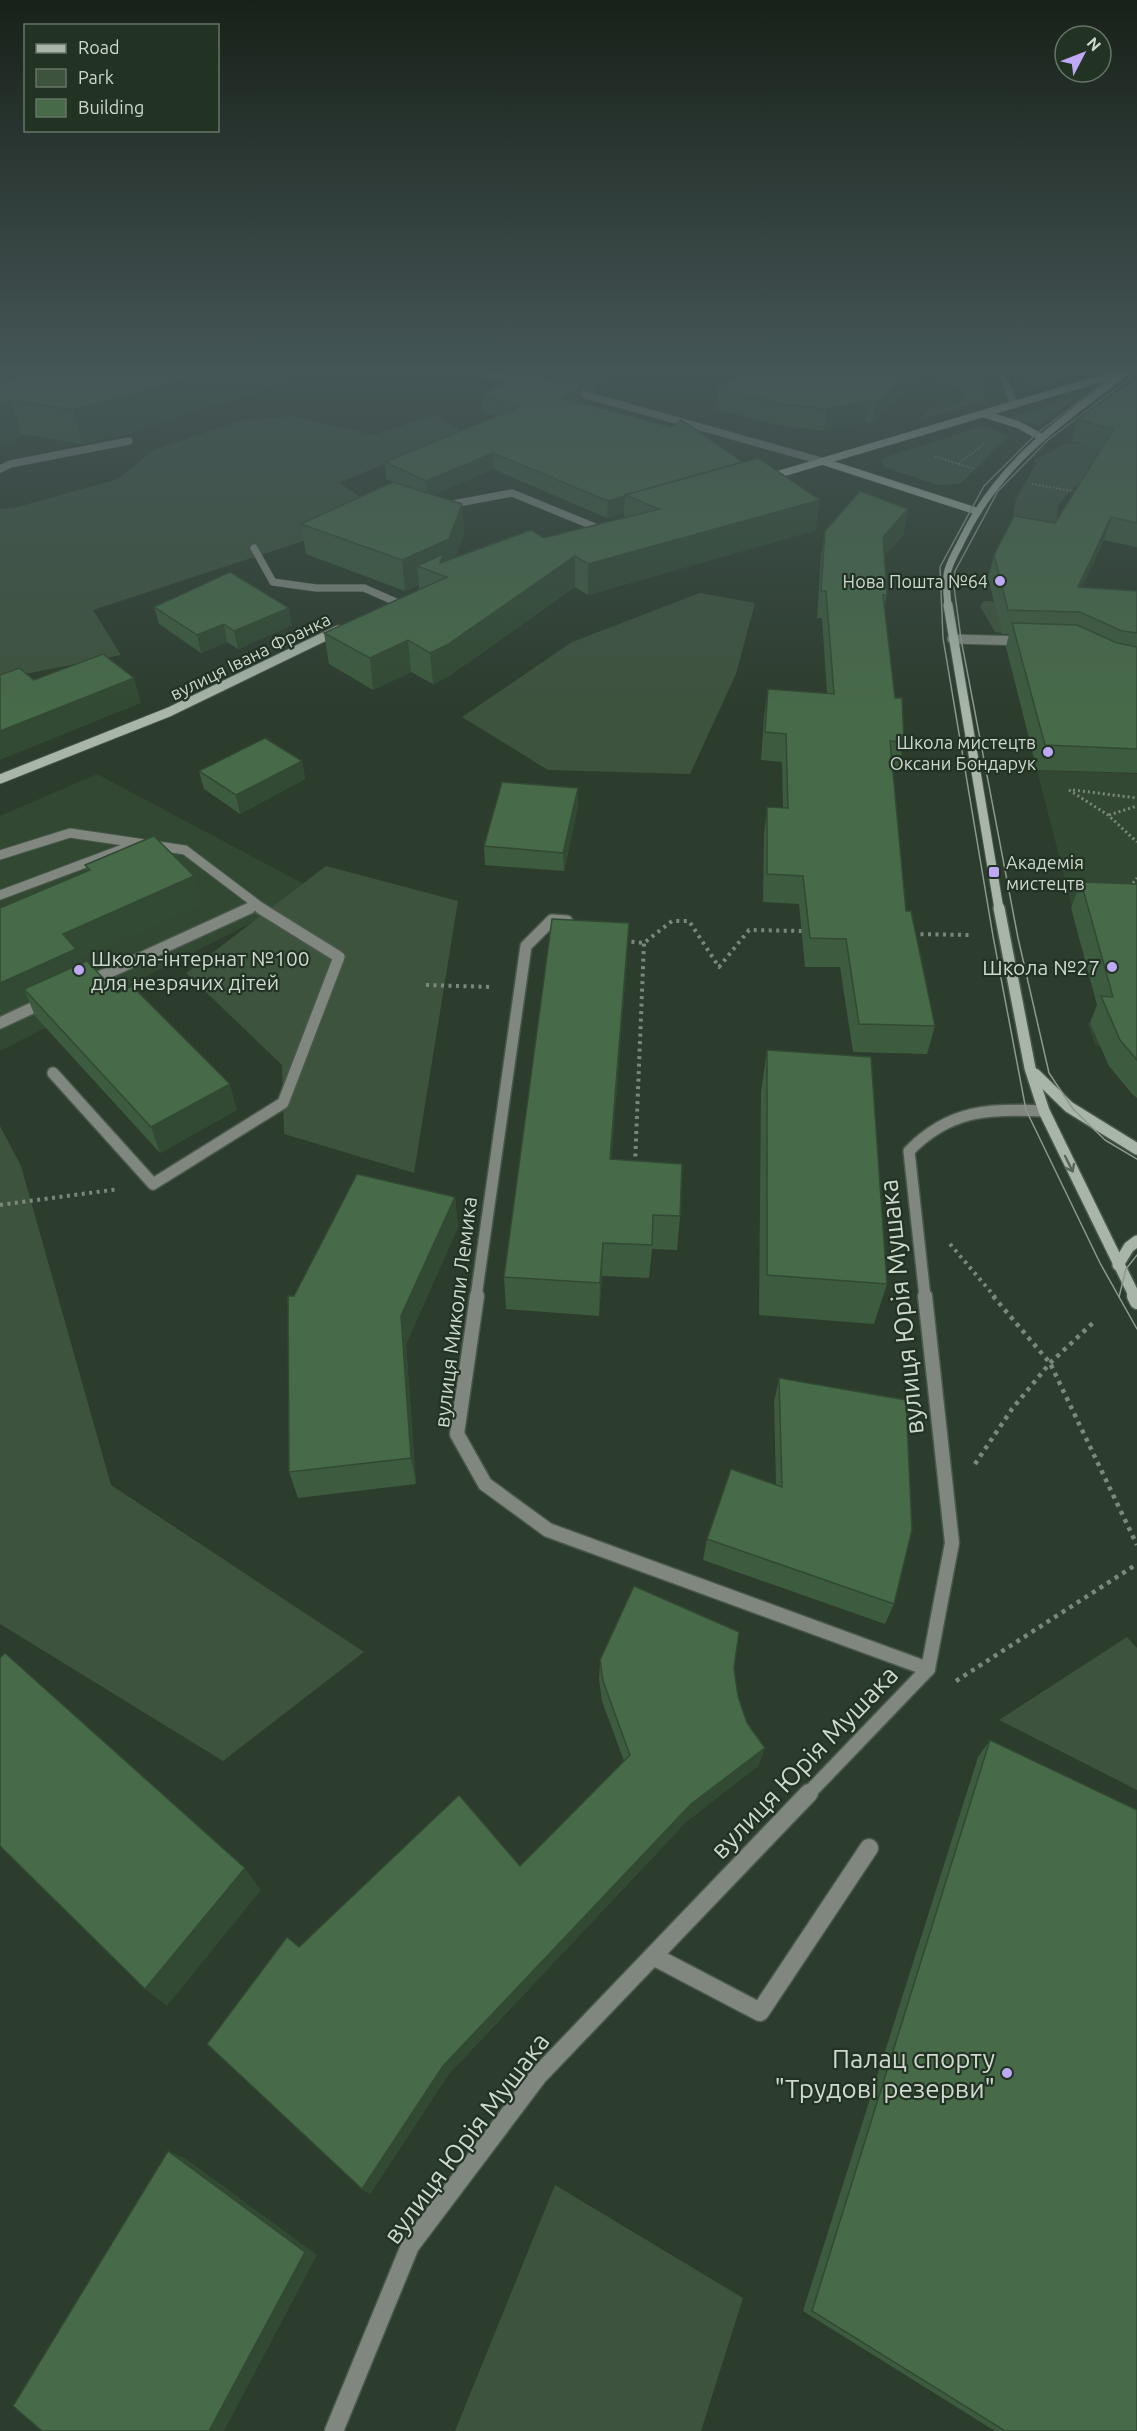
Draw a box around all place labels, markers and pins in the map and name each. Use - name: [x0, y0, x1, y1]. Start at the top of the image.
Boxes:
- place label: Нова Пошта №64: [843, 571, 988, 591]
- marker: Нова Пошта №64: [993, 574, 1007, 588]
- place label: Школа мистецтв Оксани Бондарук: [890, 732, 1036, 773]
- marker: Школа мистецтв Оксани Бондарук: [1041, 745, 1055, 759]
- place label: Академія мистецтв: [1006, 852, 1085, 893]
- marker: Академія мистецтв: [987, 865, 1001, 879]
- place label: Школа-інтернат №100 для незрячих дітей: [91, 946, 310, 994]
- place label: Школа №27: [982, 955, 1100, 979]
- marker: Школа №27: [1105, 960, 1119, 974]
- marker: Школа-інтернат №100 для незрячих дітей: [72, 963, 86, 977]
- place label: Палац спорту "Трудові резерви": [775, 2044, 995, 2103]
- marker: Палац спорту "Трудові резерви": [1000, 2066, 1014, 2080]

